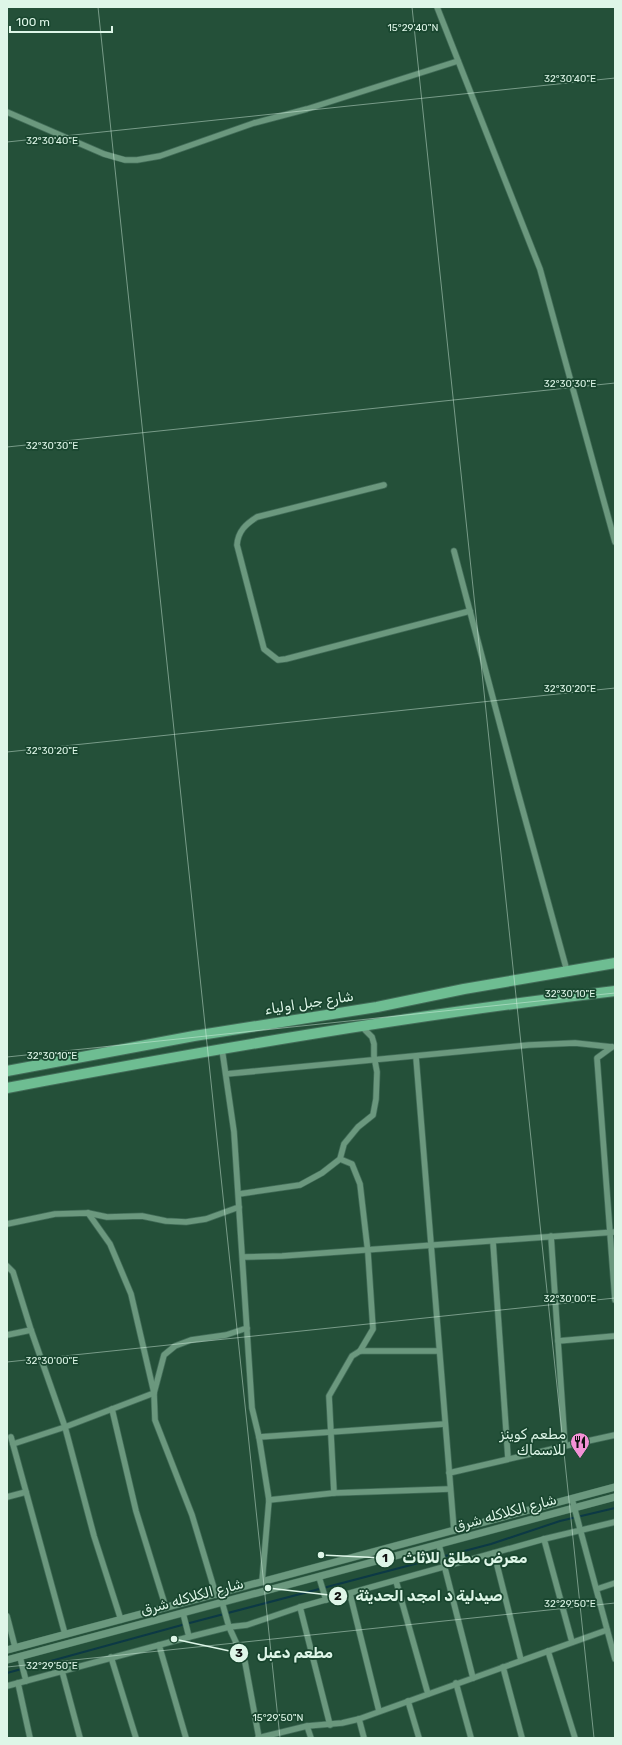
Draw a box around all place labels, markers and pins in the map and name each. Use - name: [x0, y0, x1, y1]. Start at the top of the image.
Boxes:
- place label: مطعم كوينز للاسماك: [499, 1426, 566, 1459]
- restaurant icon: مطعم كوينز للاسماك: [569, 1431, 591, 1459]
- callout: معرض مطلق للاثاث: [375, 1545, 536, 1572]
- callout: صيدلية د امجد الحديثة: [328, 1582, 511, 1609]
- callout: مطعم دعبل: [229, 1639, 341, 1666]

